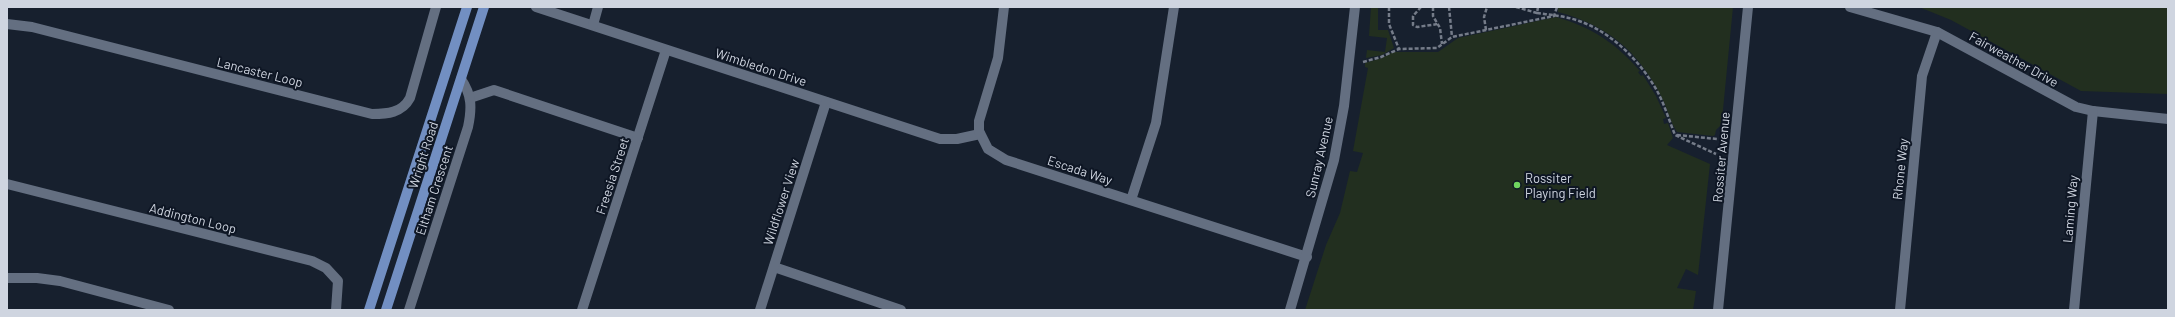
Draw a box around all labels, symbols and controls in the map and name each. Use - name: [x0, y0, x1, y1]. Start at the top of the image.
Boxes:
- street label: Fairweather Drive: [1967, 28, 2061, 90]
- street label: Wimbledon Drive: [713, 45, 809, 89]
- street label: Lancaster Loop: [215, 54, 305, 90]
- street label: Rossiter Avenue: [1709, 111, 1733, 203]
- street label: Sunray Avenue: [1302, 115, 1336, 199]
- street label: Wright Road: [405, 120, 441, 190]
- street label: Freesia Street: [592, 136, 632, 216]
- street label: Rhone Way: [1889, 137, 1911, 201]
- street label: Eltham Crescent: [412, 143, 456, 237]
- street label: Escada Way: [1046, 152, 1114, 188]
- street label: Wildflower View: [760, 157, 802, 247]
- place label: Rossiter Playing Field: [1525, 170, 1596, 201]
- street label: Laming Way: [2059, 174, 2081, 244]
- marker: Rossiter Playing Field: [1512, 180, 1522, 190]
- street label: Addington Loop: [148, 199, 238, 237]

